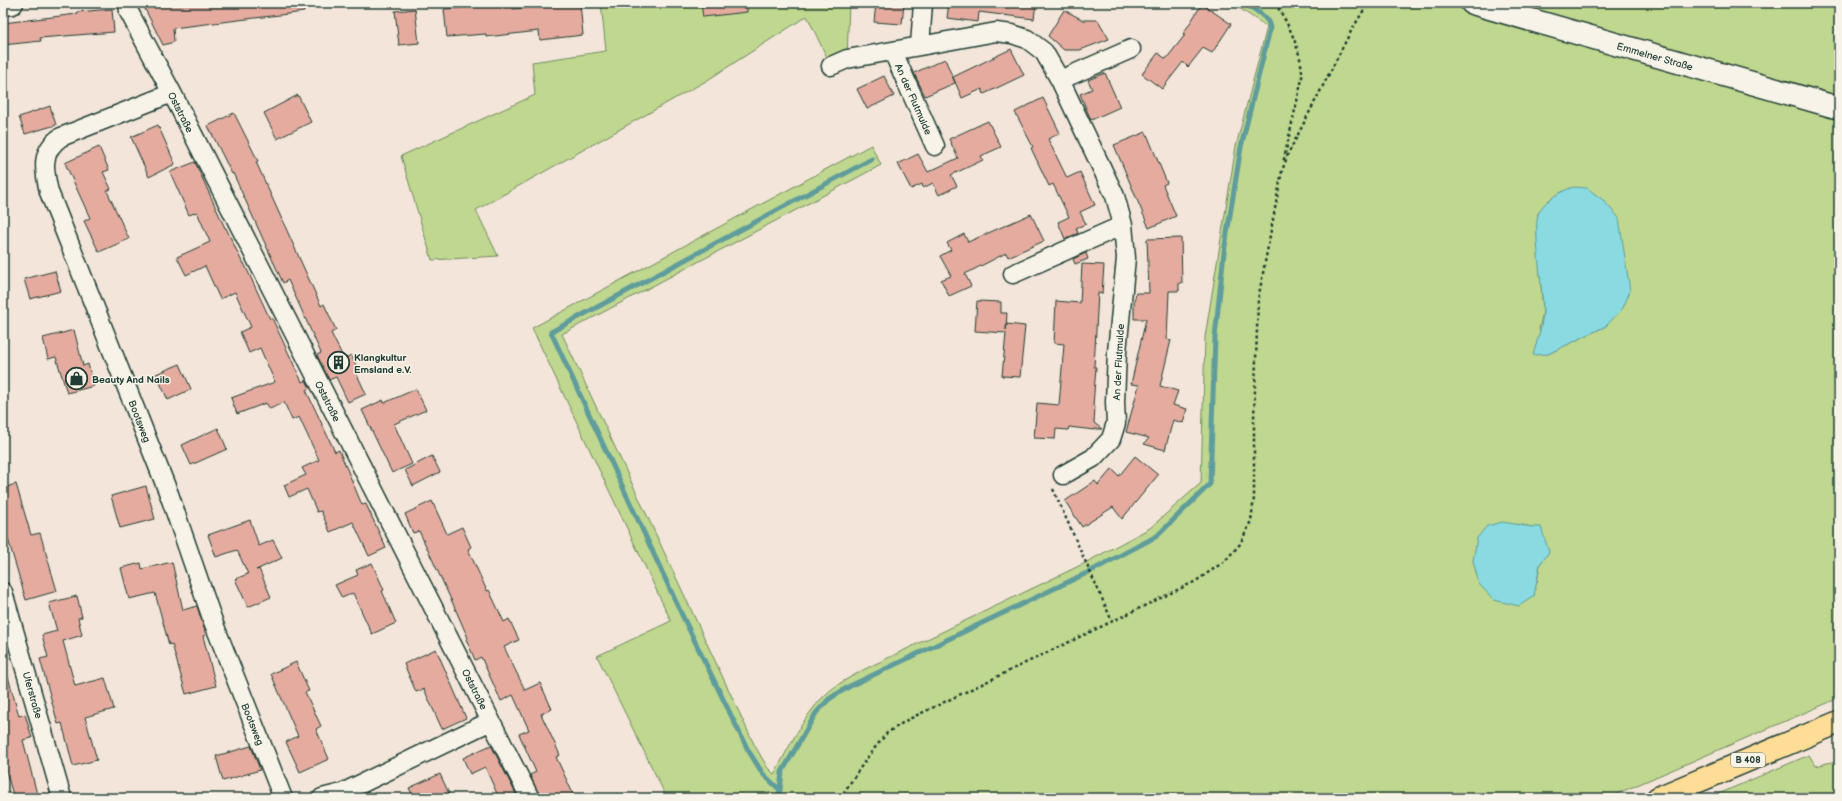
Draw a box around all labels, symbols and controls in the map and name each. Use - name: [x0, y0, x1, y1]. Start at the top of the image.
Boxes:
- street label: Emmelner Straße: [1615, 40, 1694, 74]
- street label: An der Flutmulde: [892, 62, 934, 137]
- street label: Oststraße: [165, 90, 196, 135]
- street label: An der Flutmulde: [1111, 323, 1127, 401]
- building icon: Klangkultur Emsland e.V.: [325, 350, 351, 376]
- place label: Klangkultur Emsland e.V.: [354, 352, 412, 376]
- shop icon: Beauty And Nails: [64, 366, 90, 392]
- place label: Beauty And Nails: [92, 374, 170, 386]
- street label: Oststraße: [312, 379, 343, 424]
- street label: Bootsweg: [126, 399, 153, 444]
- street label: Oststraße: [459, 667, 490, 712]
- street label: Uferstraße: [20, 670, 44, 720]
- street label: Bootsweg: [238, 702, 266, 747]
- road number: B 408: [1731, 753, 1765, 767]

